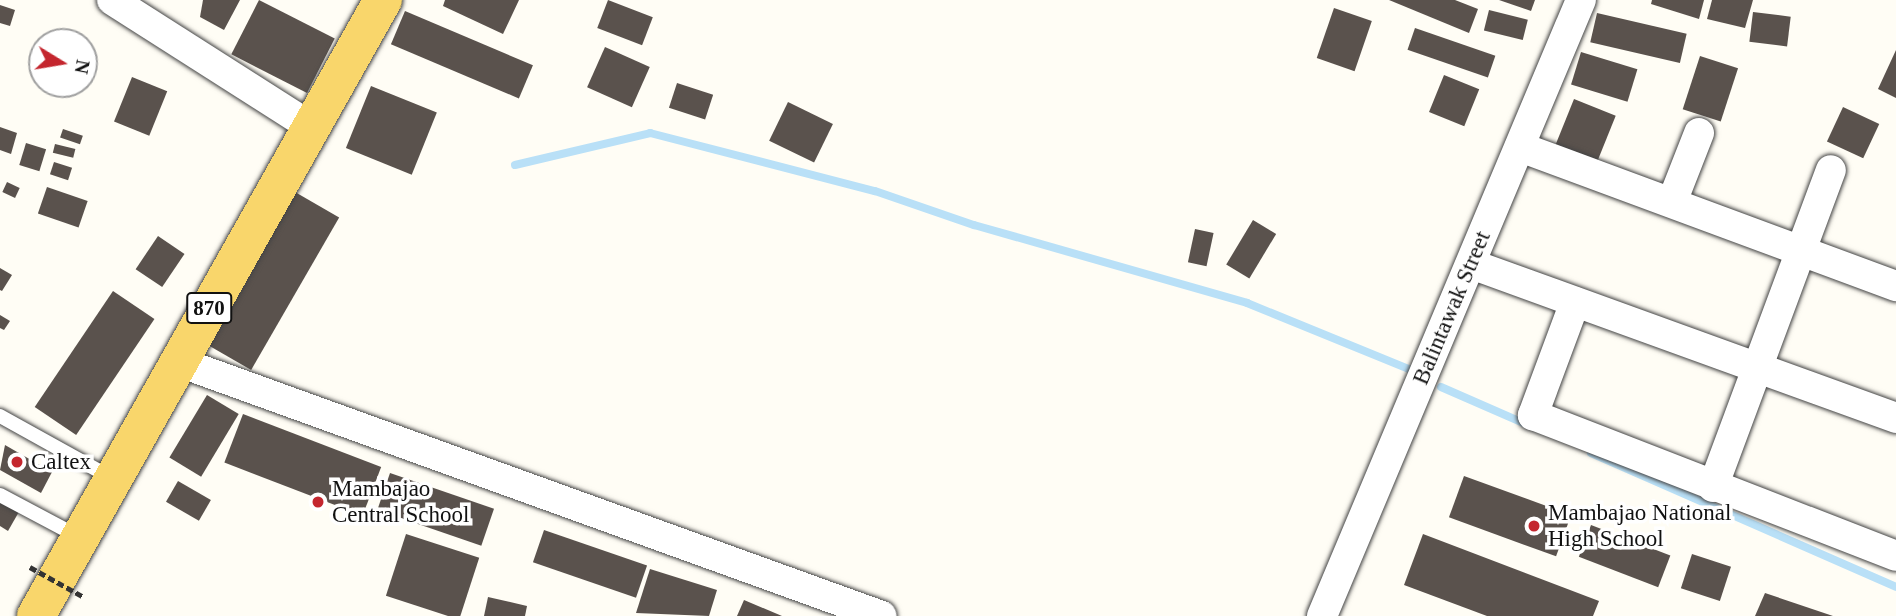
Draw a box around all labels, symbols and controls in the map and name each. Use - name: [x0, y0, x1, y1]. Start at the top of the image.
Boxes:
- north arrow: [28, 28, 98, 98]
- text: N: [71, 58, 94, 75]
- street label: Balintawak Street: [1407, 227, 1497, 389]
- road number: 870: [186, 290, 232, 326]
- place label: Caltex: [31, 448, 91, 476]
- marker: Caltex: [9, 454, 25, 470]
- place label: Mambajao Central School: [332, 475, 469, 529]
- marker: Mambajao Central School: [310, 494, 326, 510]
- place label: Mambajao National High School: [1548, 499, 1731, 553]
- marker: Mambajao National High School: [1526, 518, 1542, 534]

